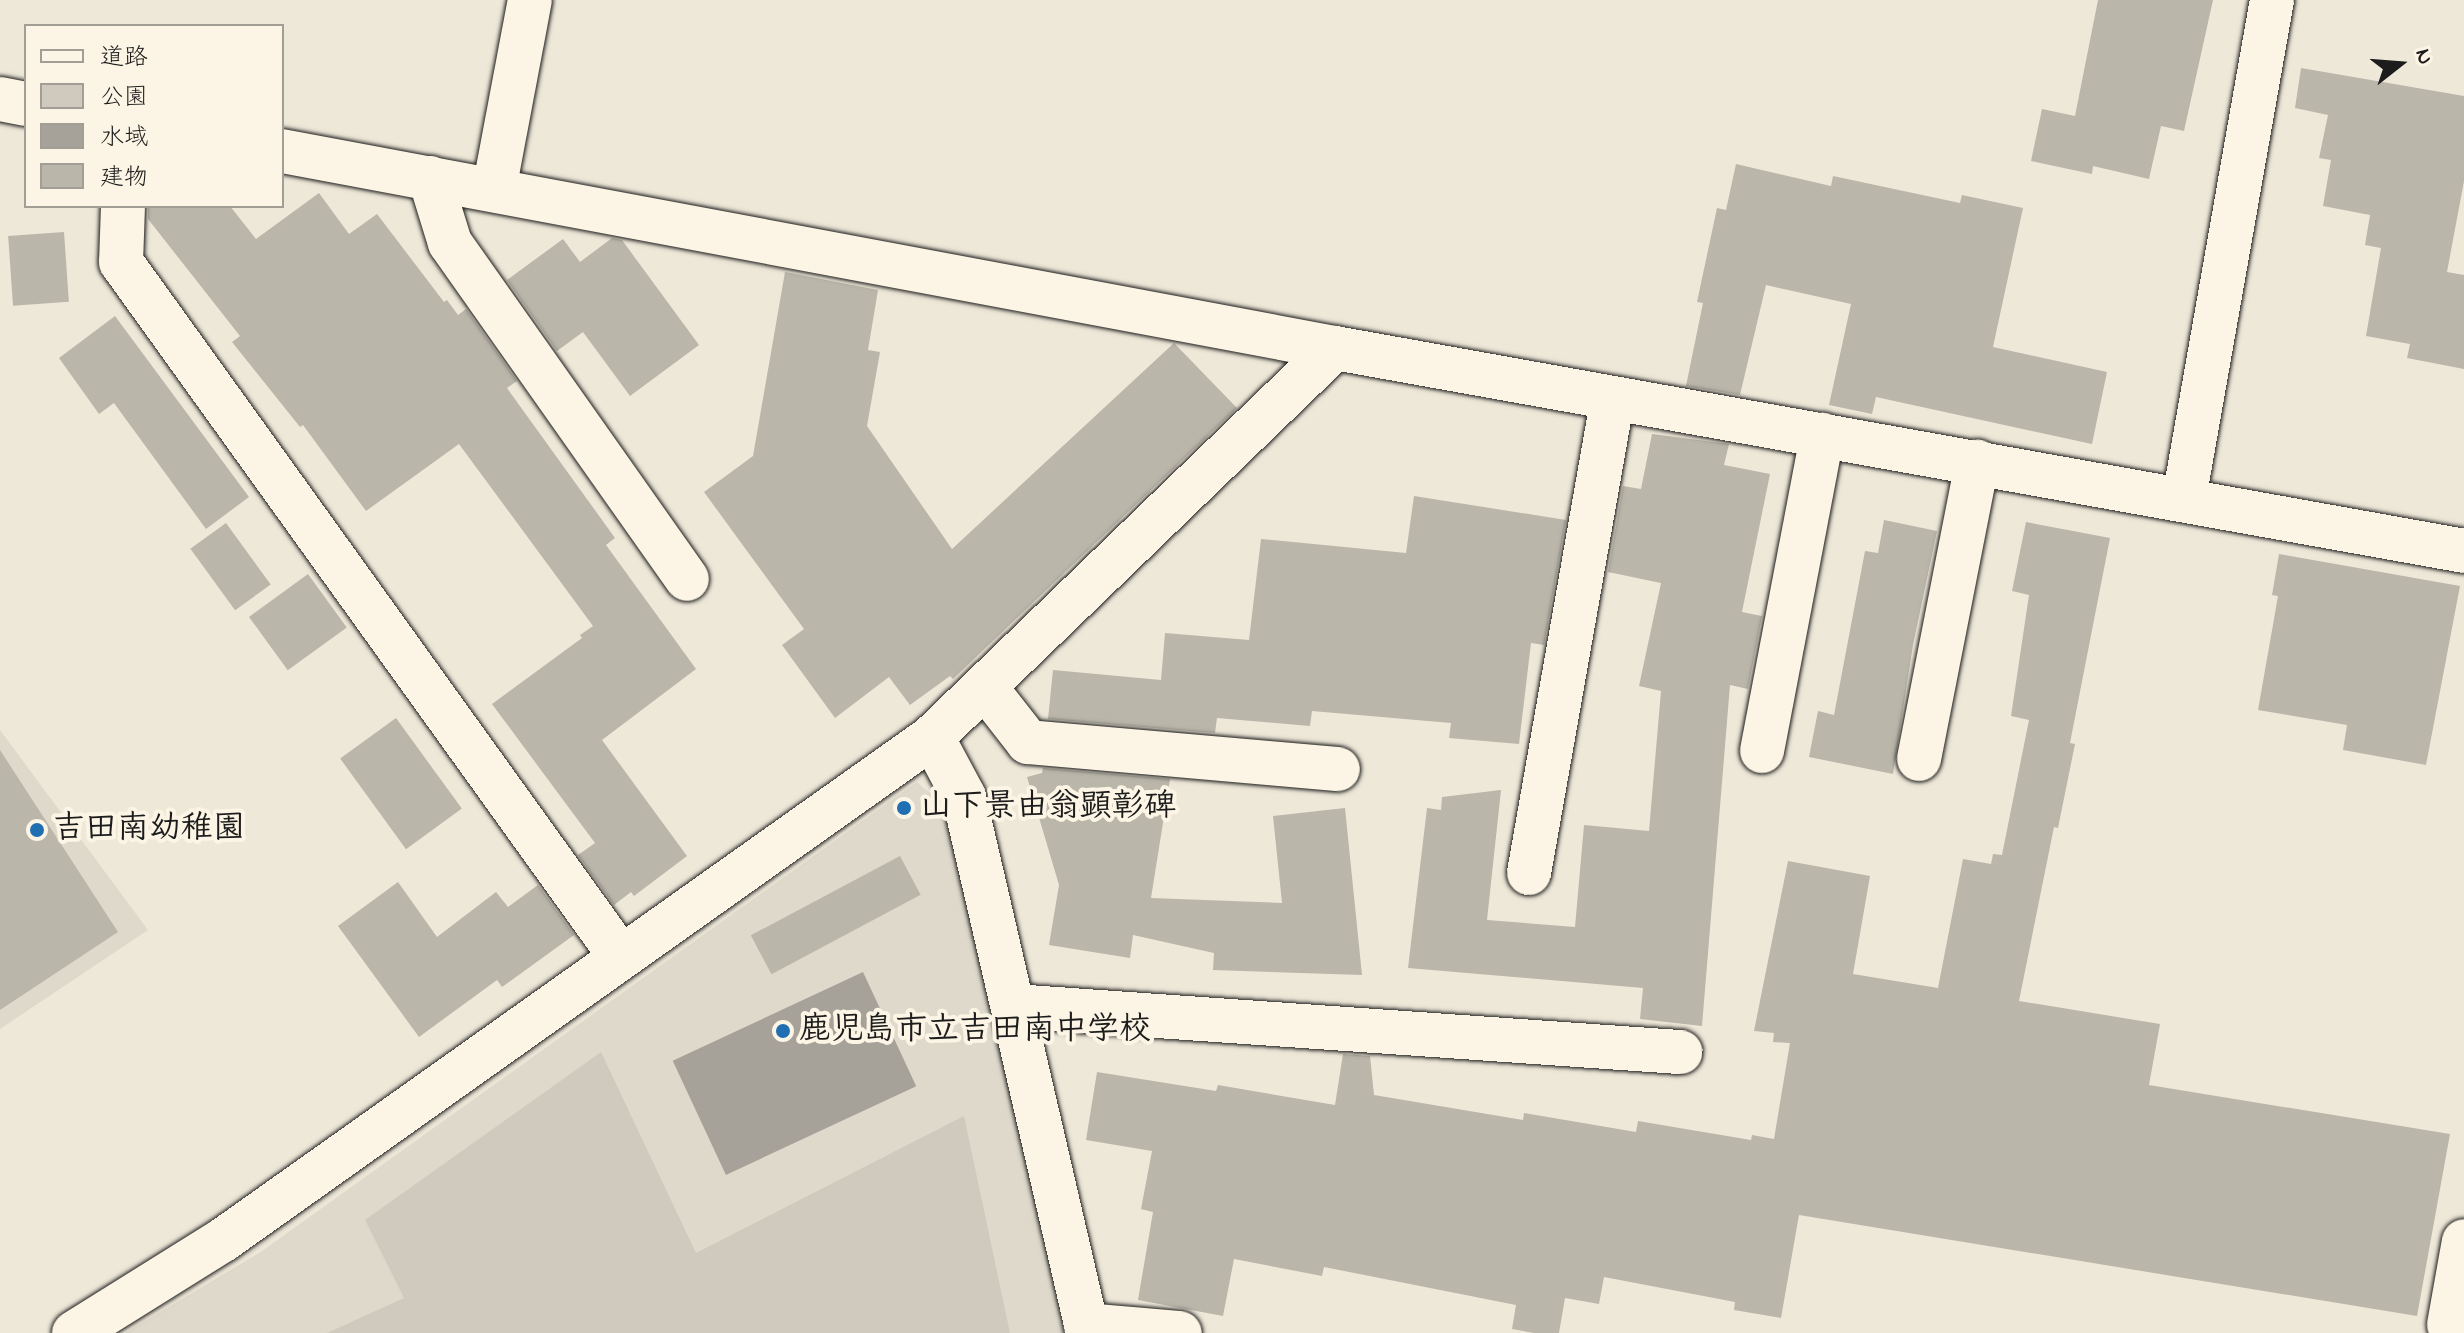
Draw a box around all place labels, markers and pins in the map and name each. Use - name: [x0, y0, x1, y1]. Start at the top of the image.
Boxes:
- place label: 山下景由翁顕彰碑: [920, 789, 1176, 827]
- marker: 山下景由翁顕彰碑: [895, 799, 913, 817]
- place label: 吉田南幼稚園: [53, 811, 245, 849]
- marker: 吉田南幼稚園: [28, 821, 46, 839]
- place label: 鹿児島市立吉田南中学校: [799, 1012, 1151, 1050]
- marker: 鹿児島市立吉田南中学校: [774, 1022, 792, 1040]

